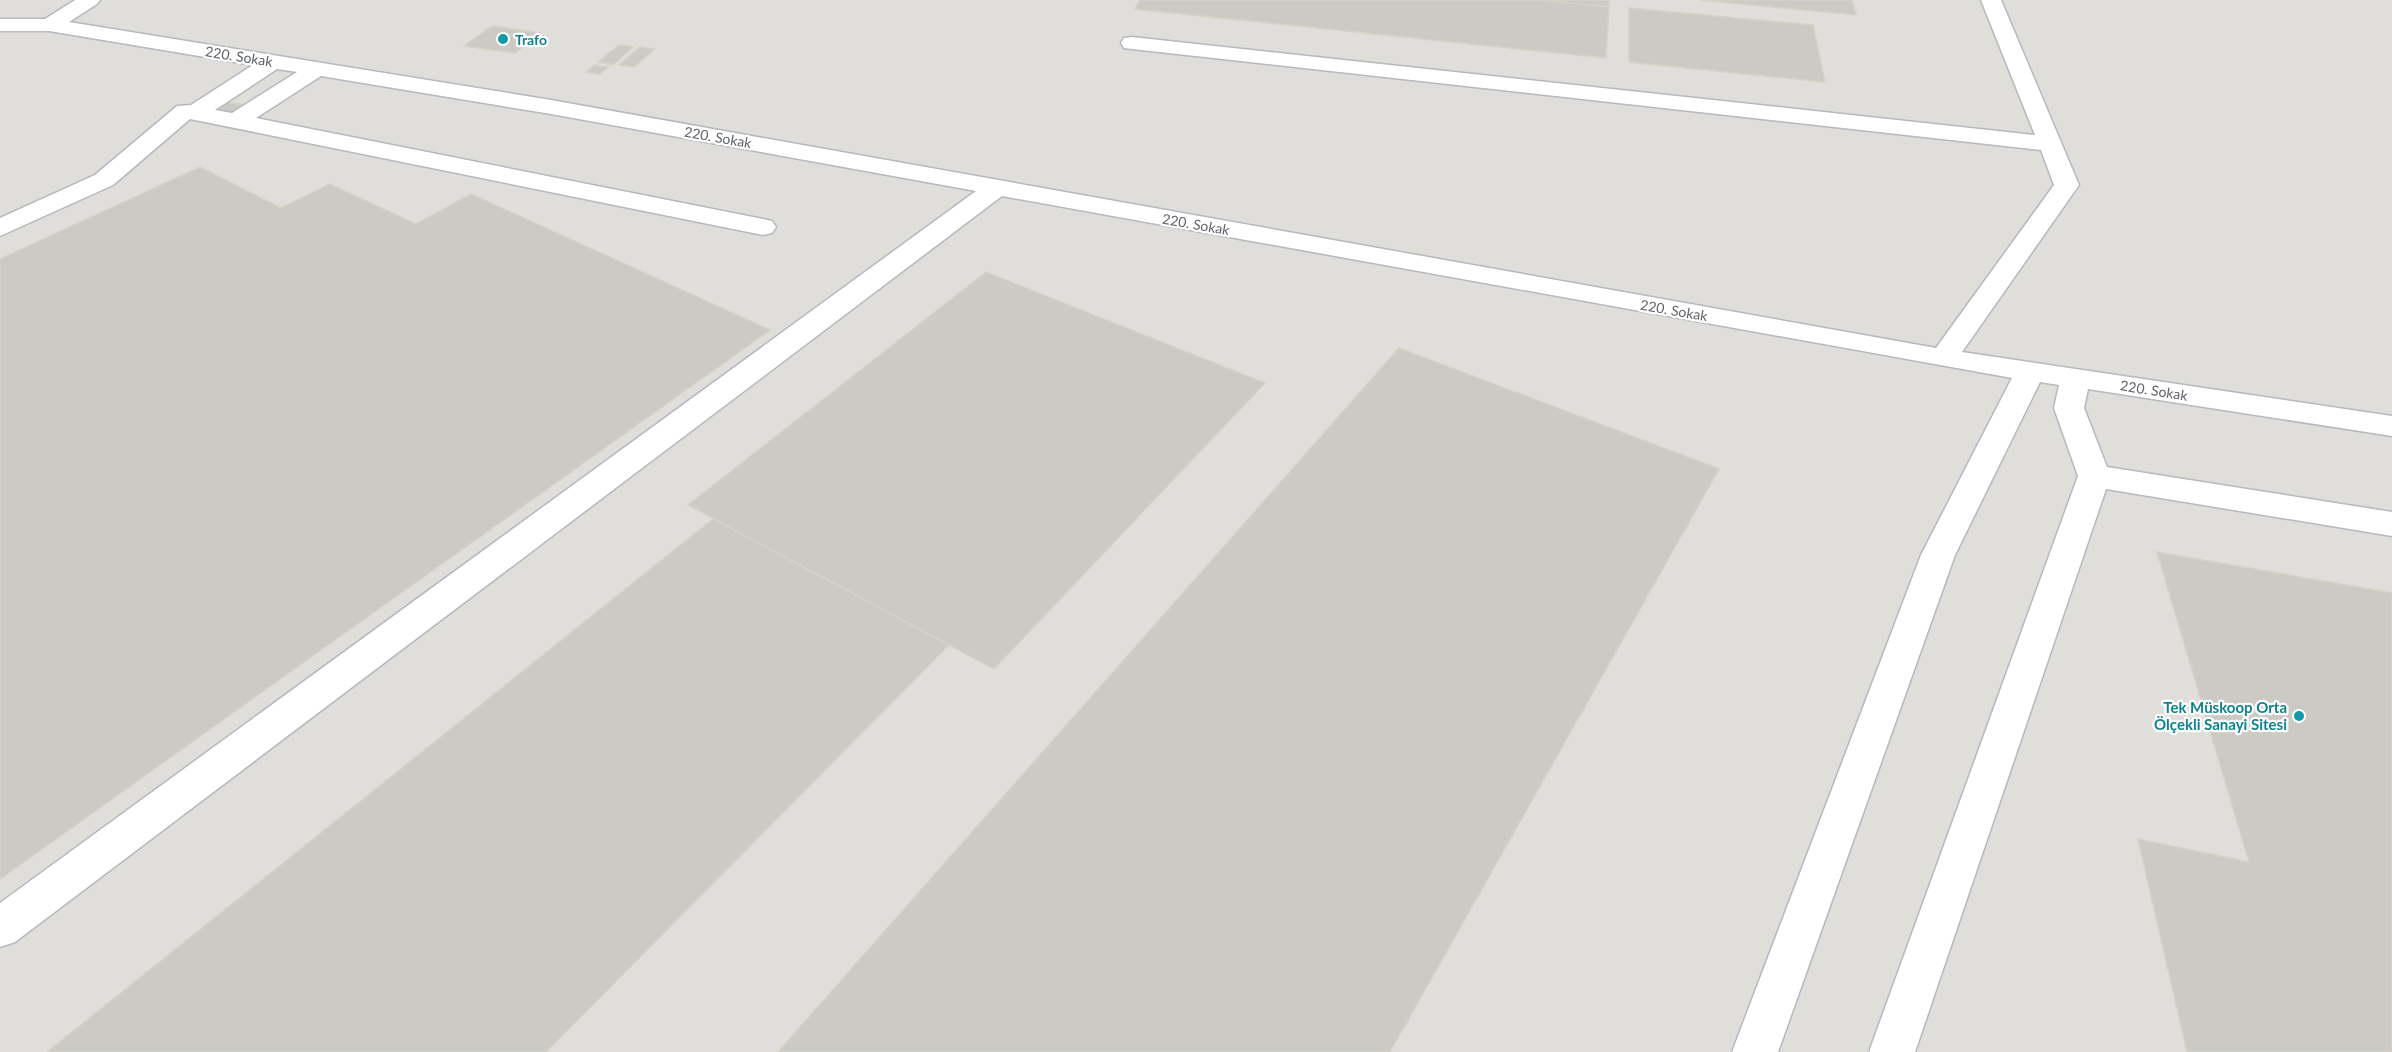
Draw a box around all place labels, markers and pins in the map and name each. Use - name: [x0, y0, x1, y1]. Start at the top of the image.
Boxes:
- place label: Trafo: [515, 31, 547, 48]
- marker: Trafo: [496, 32, 510, 46]
- place label: Tek Müskoop Orta Ölçekli Sanayi Sitesi: [2154, 698, 2287, 733]
- marker: Tek Müskoop Orta Ölçekli Sanayi Sitesi: [2292, 709, 2306, 723]

